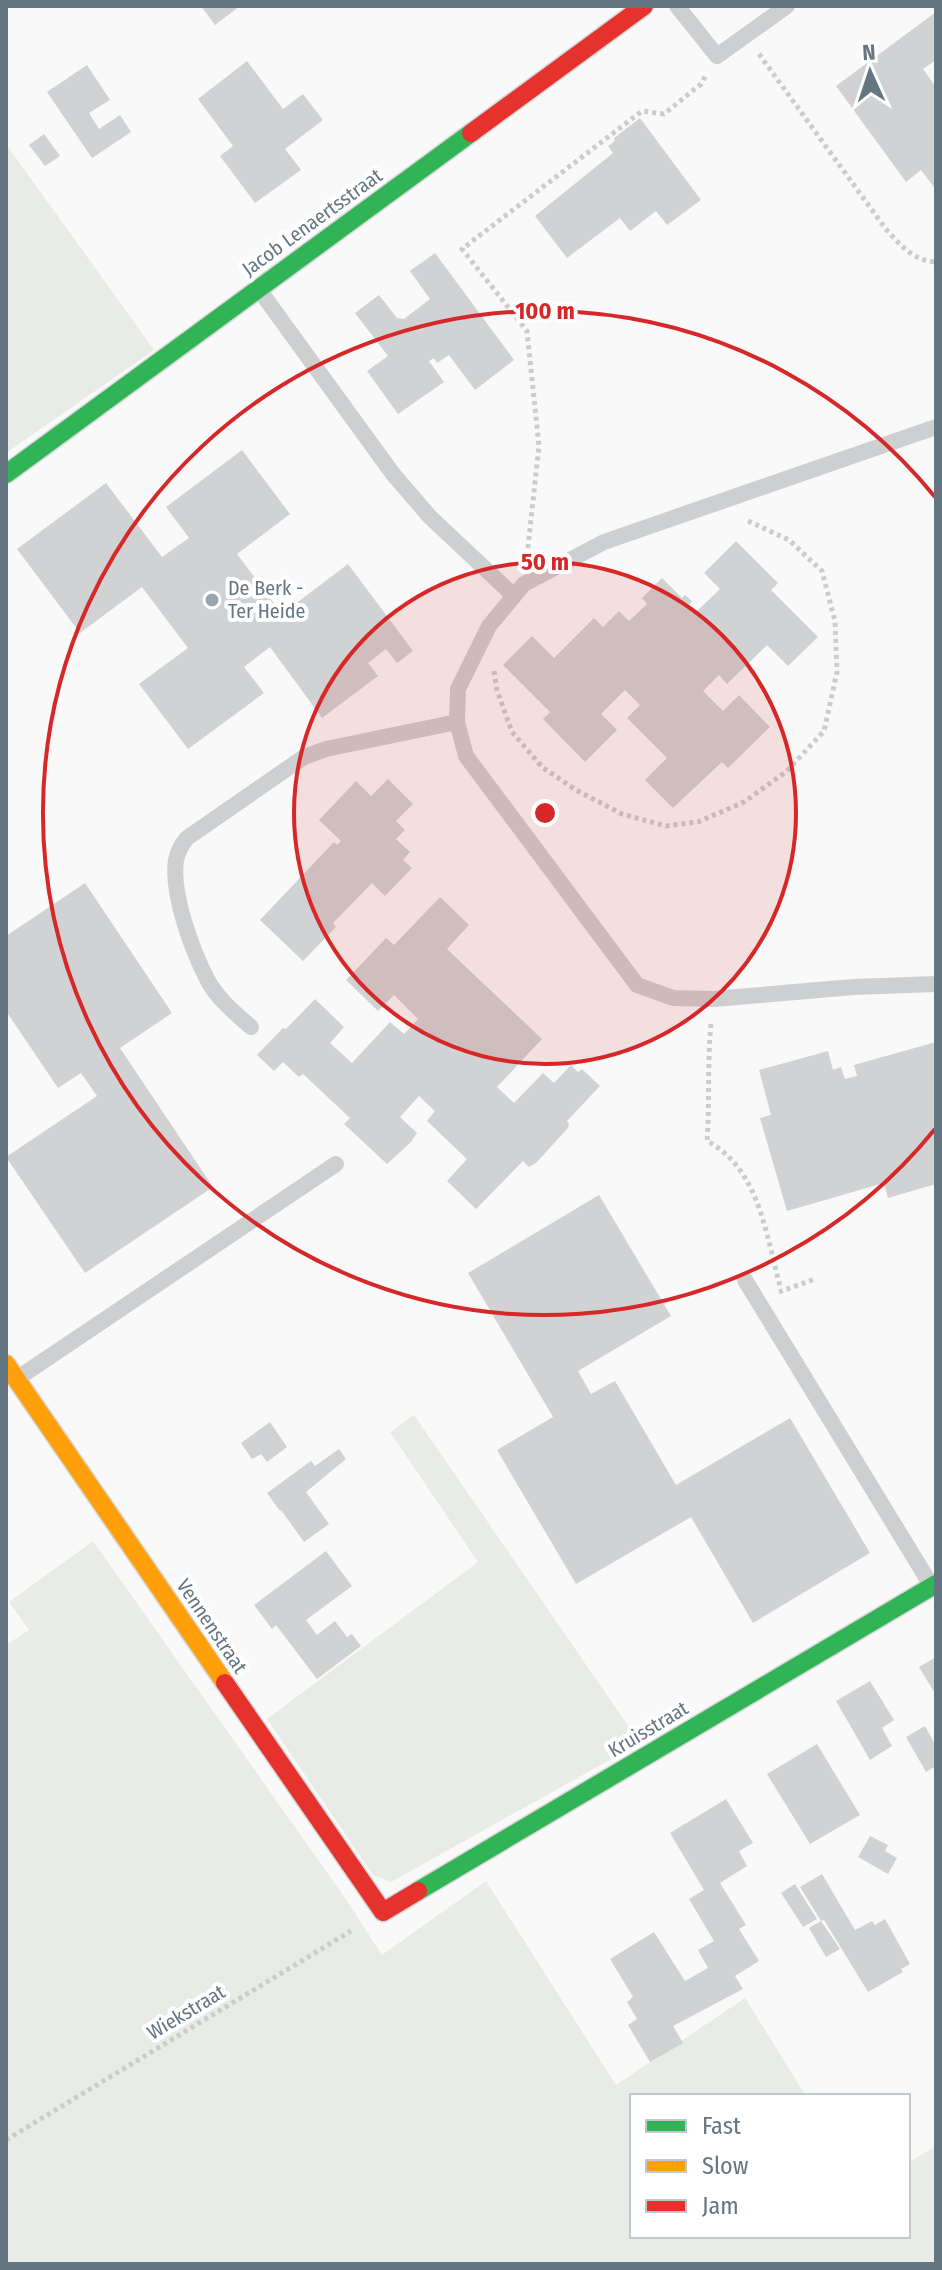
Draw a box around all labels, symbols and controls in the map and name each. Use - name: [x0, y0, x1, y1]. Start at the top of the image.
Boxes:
- north arrow: [830, 32, 910, 112]
- text: N: [862, 39, 876, 66]
- street label: Jacob Lenaertsstraat: [237, 163, 387, 281]
- text: 100 m: [515, 297, 575, 325]
- text: 50 m: [521, 548, 569, 576]
- place label: De Berk - Ter Heide: [228, 576, 305, 623]
- marker: De Berk - Ter Heide: [203, 591, 221, 609]
- centre of rings: [531, 799, 559, 827]
- street label: Vennenstraat: [172, 1574, 253, 1678]
- street label: Kruisstraat: [604, 1696, 693, 1762]
- street label: Wiekstraat: [143, 1979, 230, 2045]
- legend: [630, 2094, 910, 2238]
- text: Fast: [702, 2112, 741, 2140]
- text: Slow: [702, 2152, 749, 2180]
- text: Jam: [702, 2192, 739, 2220]

